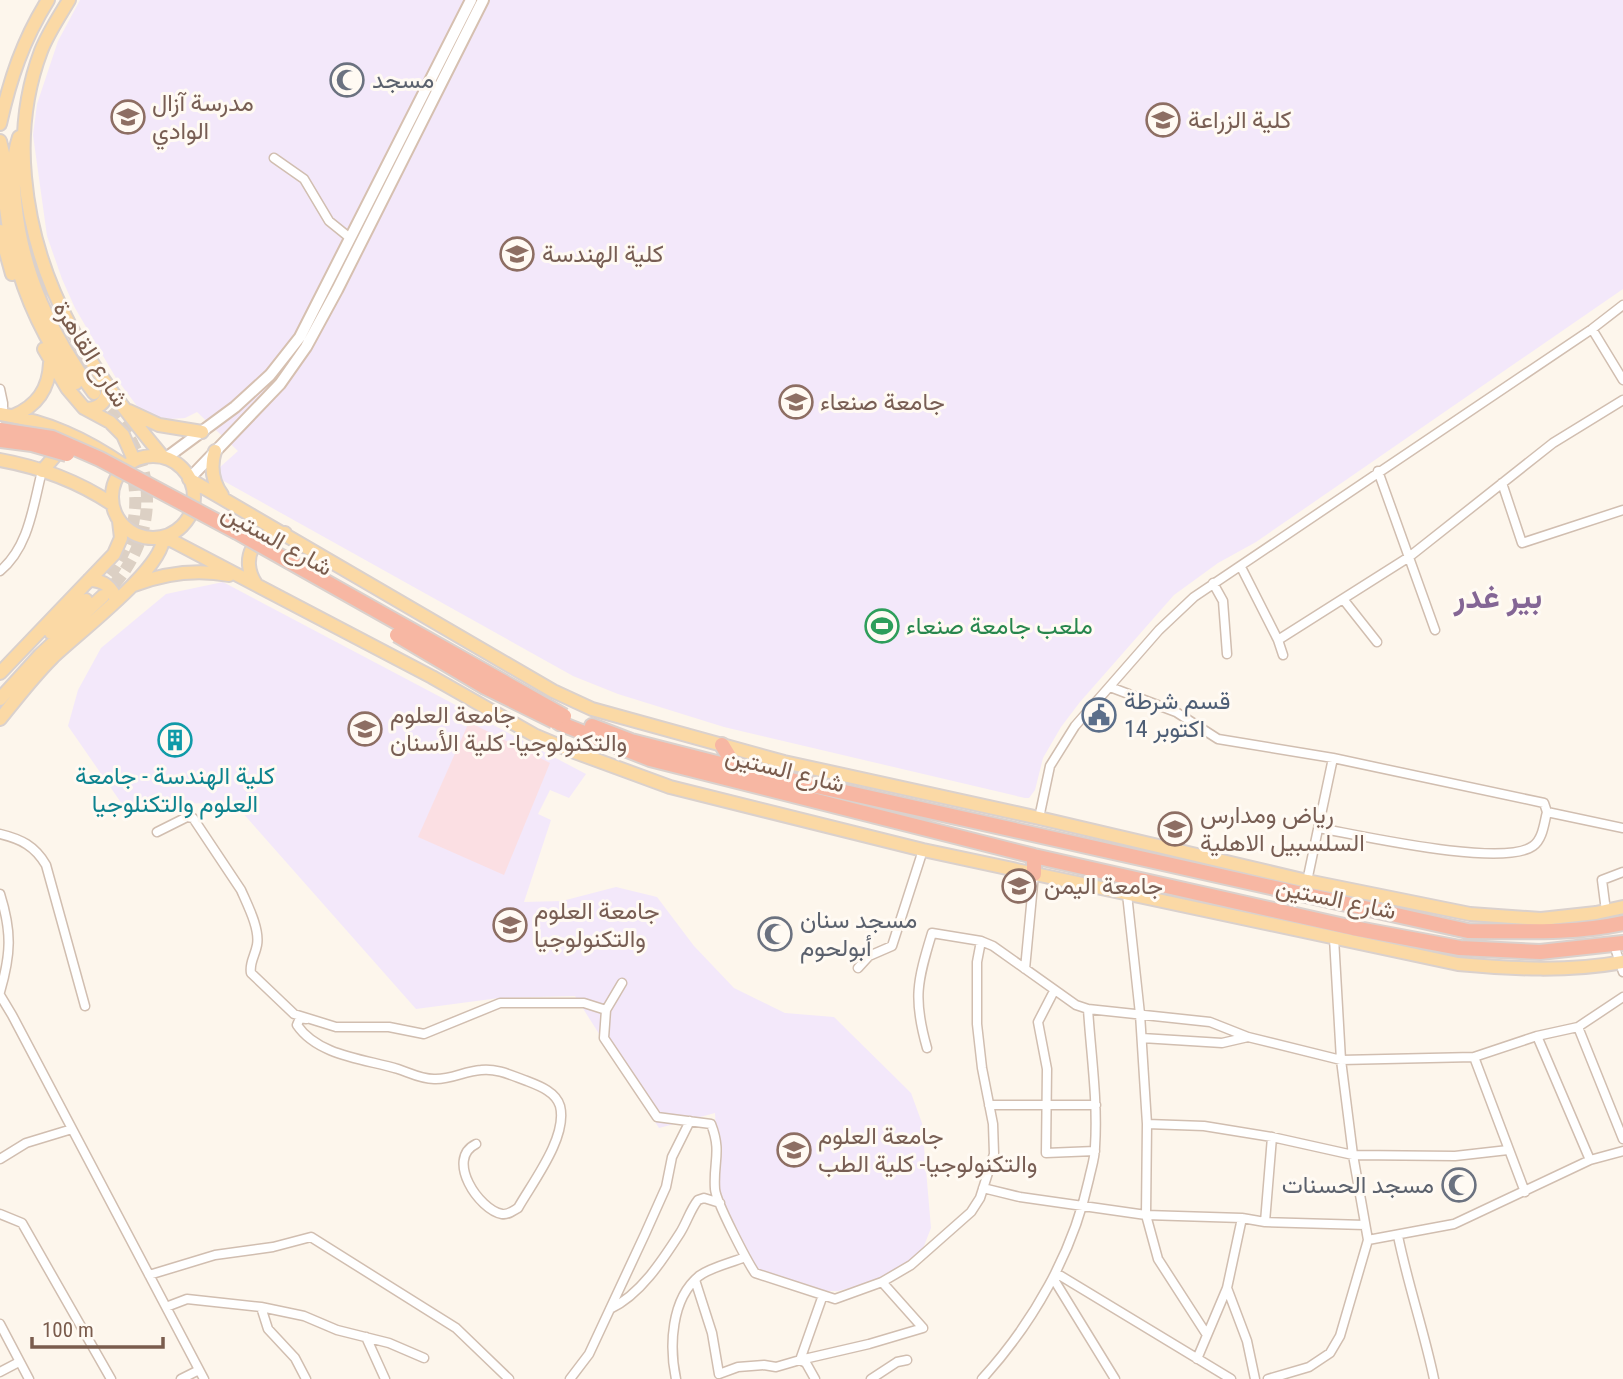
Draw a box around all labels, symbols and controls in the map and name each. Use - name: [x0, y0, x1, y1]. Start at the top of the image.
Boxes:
- mosque icon: مسجد: [328, 61, 366, 99]
- place label: مسجد: [372, 66, 434, 94]
- place label: مدرسة آزال الوادي: [152, 89, 254, 150]
- school or university icon: مدرسة آزال الوادي: [109, 98, 147, 136]
- school or university icon: كلية الزراعة: [1144, 101, 1182, 139]
- place label: كلية الزراعة: [1188, 106, 1291, 135]
- school or university icon: كلية الهندسة: [498, 235, 536, 273]
- place label: كلية الهندسة: [542, 240, 664, 269]
- street label: شارع القاهرة: [46, 296, 135, 413]
- school or university icon: جامعة صنعاء: [777, 383, 815, 421]
- place label: جامعة صنعاء: [820, 388, 945, 416]
- street label: شارع الستين: [216, 498, 337, 584]
- district label: بير غدر: [1453, 578, 1542, 617]
- sports icon: ملعب جامعة صنعاء: [863, 607, 901, 645]
- place label: ملعب جامعة صنعاء: [906, 612, 1093, 640]
- place label: قسم شرطة 14 اكتوبر: [1124, 687, 1230, 744]
- public building icon: قسم شرطة 14 اكتوبر: [1080, 696, 1118, 734]
- place label: جامعة العلوم والتكنولوجيا- كلية الأسنان: [390, 701, 627, 758]
- school or university icon: جامعة العلوم والتكنولوجيا- كلية الأسنان: [346, 710, 384, 748]
- building icon: كلية الهندسة - جامعة العلوم والتكنلوجيا: [156, 721, 194, 759]
- street label: شارع الستين: [722, 742, 848, 800]
- place label: كلية الهندسة - جامعة العلوم والتكنلوجيا: [75, 762, 275, 820]
- place label: رياض ومدارس السلسبيل الاهلية: [1200, 801, 1365, 857]
- school or university icon: رياض ومدارس السلسبيل الاهلية: [1156, 810, 1194, 848]
- school or university icon: جامعة اليمن: [1000, 867, 1038, 905]
- place label: جامعة اليمن: [1044, 872, 1163, 900]
- street label: شارع الستين: [1273, 873, 1399, 927]
- place label: جامعة العلوم والتكنولوجيا: [534, 897, 660, 954]
- school or university icon: جامعة العلوم والتكنولوجيا: [491, 906, 529, 944]
- place label: مسجد سنان أبولحوم: [800, 906, 917, 964]
- mosque icon: مسجد سنان أبولحوم: [756, 915, 794, 953]
- place label: جامعة العلوم والتكنولوجيا- كلية الطب: [818, 1122, 1037, 1179]
- school or university icon: جامعة العلوم والتكنولوجيا- كلية الطب: [775, 1131, 813, 1169]
- mosque icon: مسجد الحسنات: [1440, 1166, 1478, 1204]
- place label: مسجد الحسنات: [1282, 1171, 1434, 1199]
- scale bar: [32, 1306, 163, 1350]
- text: 100 m: [42, 1318, 94, 1342]

